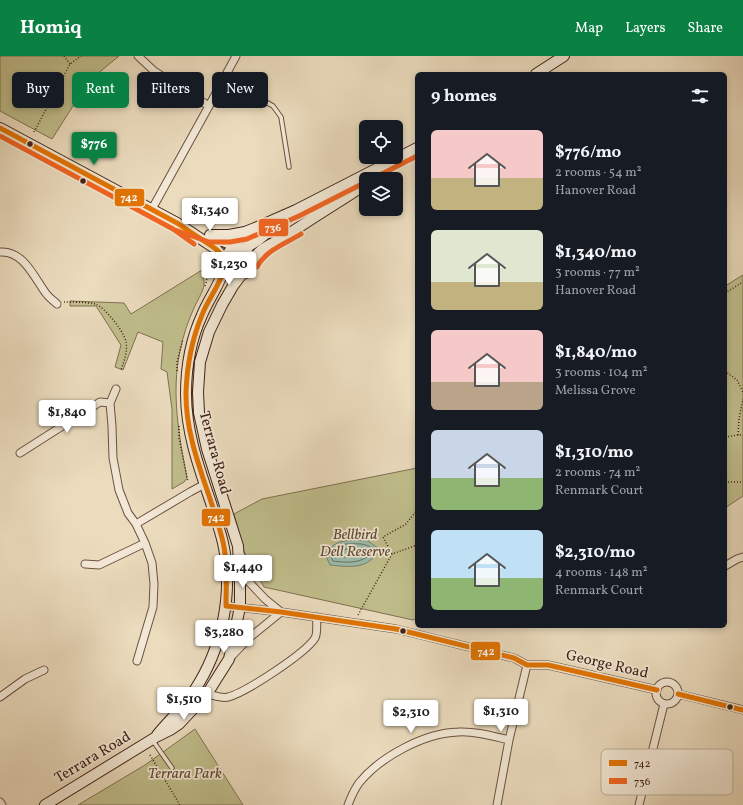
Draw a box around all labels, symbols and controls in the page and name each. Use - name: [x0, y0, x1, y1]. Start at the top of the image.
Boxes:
- text: Homiq: [20, 15, 82, 41]
- text: Map: [575, 19, 603, 38]
- text: Layers: [625, 19, 665, 38]
- text: Share: [687, 19, 723, 38]
- chip: Buy: [12, 72, 64, 108]
- chip: Rent: [72, 72, 129, 108]
- chip: Filters: [137, 72, 204, 108]
- chip: New: [212, 72, 268, 108]
- text: 9 homes: [431, 85, 497, 108]
- icon: filters: [689, 85, 711, 107]
- map controls: [359, 120, 403, 216]
- button: locate: [359, 120, 403, 164]
- pin: $776: [70, 132, 118, 166]
- text: $776: [81, 136, 107, 154]
- unlabelled marker: [25, 139, 35, 149]
- text: $776/mo: [555, 141, 621, 164]
- icon: home: [463, 146, 511, 194]
- text: 2 rooms · 54 m²: [555, 164, 642, 182]
- button: layers: [359, 172, 403, 216]
- unlabelled marker: [78, 176, 88, 186]
- text: Hanover Road: [555, 182, 636, 200]
- line badge: 742: [114, 188, 145, 207]
- text: 742: [121, 191, 138, 206]
- pin: $1,340: [177, 198, 243, 232]
- text: $1,340: [191, 202, 229, 220]
- line badge: 736: [258, 218, 289, 237]
- text: 736: [265, 221, 281, 236]
- text: $1,340/mo: [555, 241, 636, 264]
- icon: home: [463, 246, 511, 294]
- pin: $1,230: [196, 252, 262, 286]
- text: $1,230: [210, 256, 248, 274]
- text: 3 rooms · 77 m²: [555, 264, 640, 282]
- text: Hanover Road: [555, 282, 636, 300]
- text: $1,840/mo: [555, 341, 637, 364]
- icon: home: [463, 346, 511, 394]
- text: 3 rooms · 104 m²: [555, 364, 648, 382]
- text: Melissa Grove: [555, 382, 636, 400]
- pin: $1,840: [34, 400, 100, 434]
- text: $1,840: [48, 404, 86, 422]
- street label: Terrara Road: [193, 409, 235, 497]
- text: $1,310/mo: [555, 441, 633, 464]
- icon: home: [463, 446, 511, 494]
- text: 2 rooms · 74 m²: [555, 464, 640, 482]
- text: Renmark Court: [555, 482, 643, 500]
- line badge: 742: [201, 508, 231, 527]
- text: 742: [208, 511, 225, 526]
- park label: Bellbird Dell Reserve: [320, 525, 391, 563]
- text: $2,310/mo: [555, 541, 635, 564]
- icon: home: [463, 546, 511, 594]
- pin: $1,440: [210, 555, 276, 589]
- text: $1,440: [223, 559, 263, 577]
- text: 4 rooms · 148 m²: [555, 564, 648, 582]
- text: Renmark Court: [555, 582, 643, 600]
- pin: $3,280: [191, 620, 257, 654]
- text: $3,280: [204, 624, 244, 642]
- unlabelled marker: [398, 626, 408, 636]
- line badge: 742: [470, 641, 501, 661]
- text: 742: [478, 645, 495, 660]
- street label: George Road: [564, 645, 650, 685]
- pin: $1,510: [151, 687, 217, 721]
- text: $1,510: [166, 691, 202, 709]
- pin: $1,310: [468, 699, 534, 733]
- pin: $2,310: [378, 700, 444, 734]
- unlabelled marker: [725, 702, 735, 712]
- text: $1,310: [483, 703, 519, 721]
- text: $2,310: [392, 704, 430, 722]
- street label: Terrara Road: [51, 727, 135, 789]
- legend: [601, 749, 733, 795]
- text: 742: [634, 757, 651, 772]
- park label: Terrara Park: [148, 764, 222, 785]
- text: 736: [634, 775, 651, 790]

